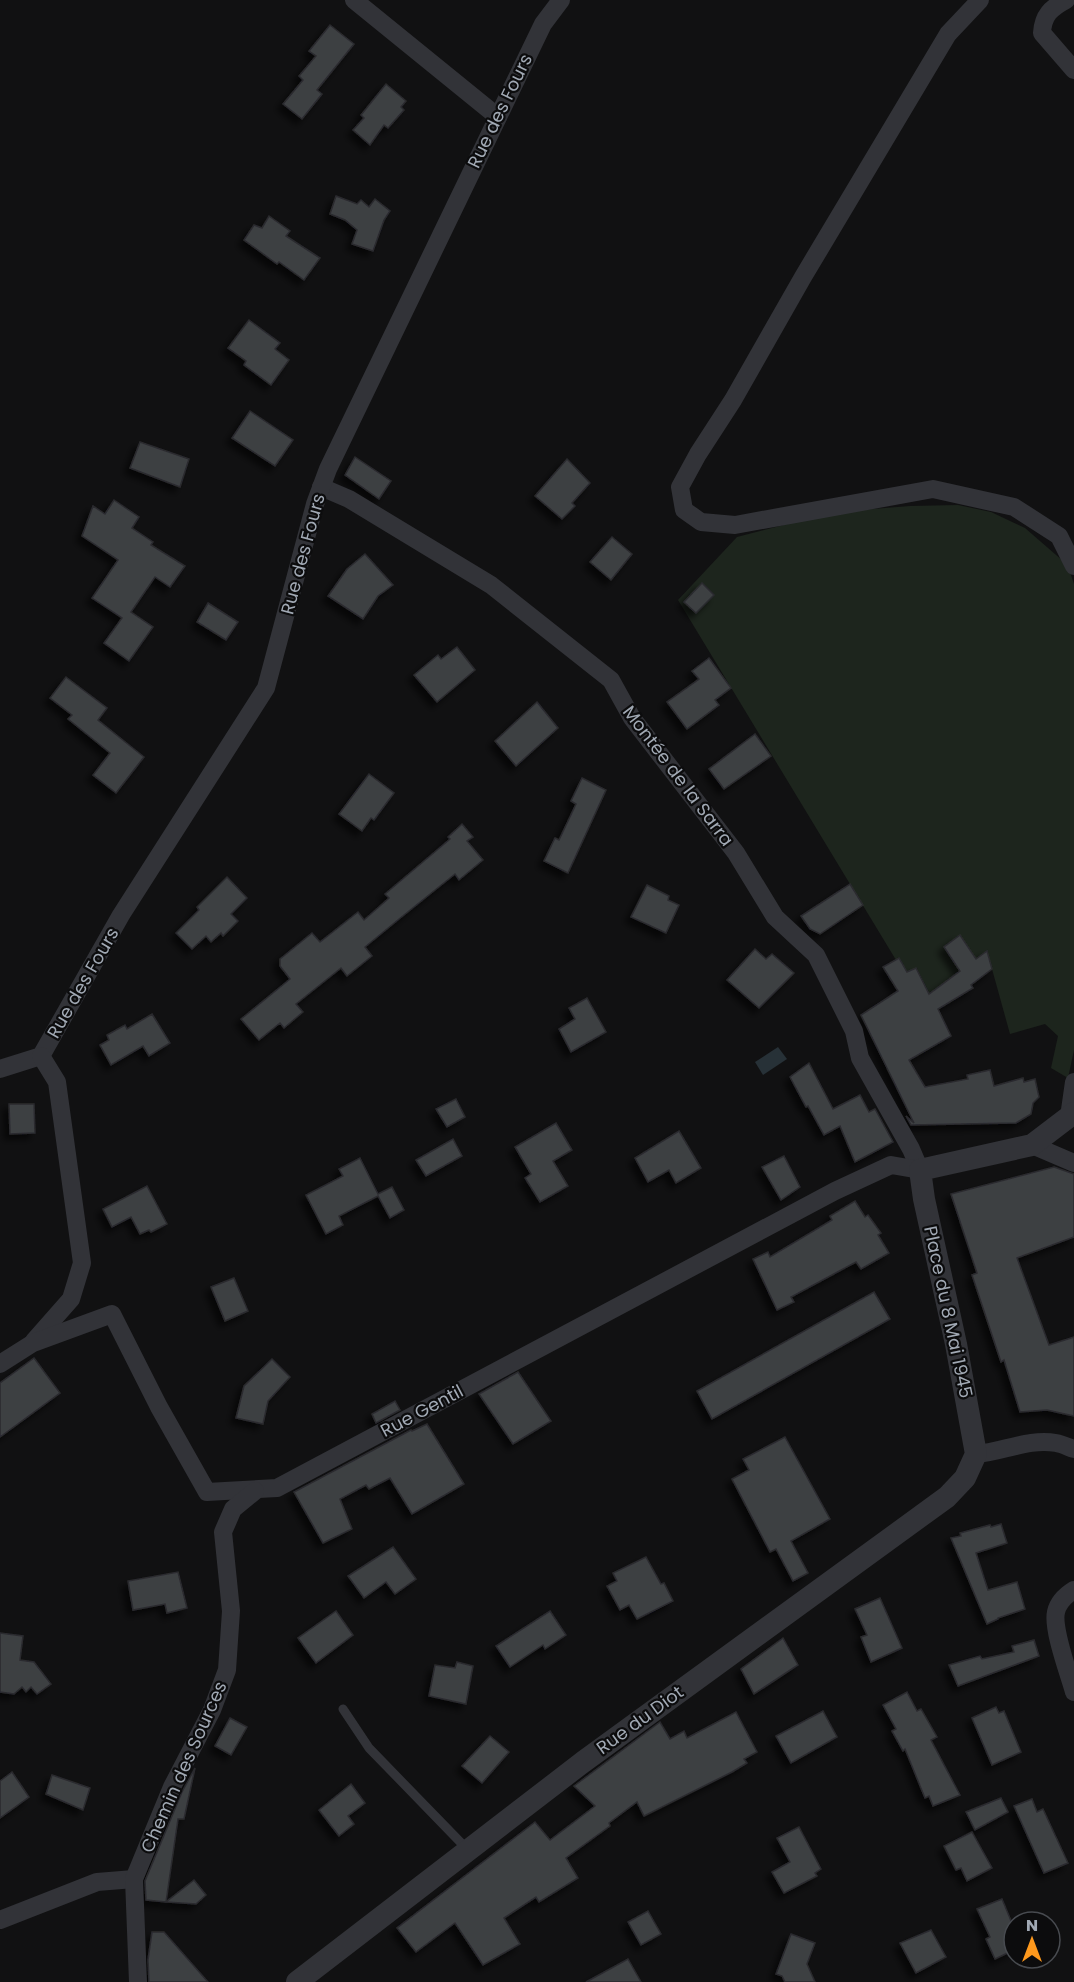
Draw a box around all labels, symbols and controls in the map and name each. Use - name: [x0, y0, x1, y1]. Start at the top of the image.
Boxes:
- street label: Rue des Fours: [461, 49, 538, 172]
- street label: Rue des Fours: [274, 491, 331, 617]
- street label: Montée de la Sarra: [617, 700, 740, 851]
- street label: Rue des Fours: [41, 923, 124, 1043]
- street label: Place du 8 Mai 1945: [918, 1224, 979, 1400]
- street label: Rue Gentil: [376, 1378, 468, 1443]
- street label: Chemin des Sources: [134, 1677, 233, 1856]
- street label: Rue du Diot: [591, 1679, 688, 1760]
- north arrow: [1002, 1910, 1062, 1970]
- text: N: [1026, 1914, 1038, 1937]

